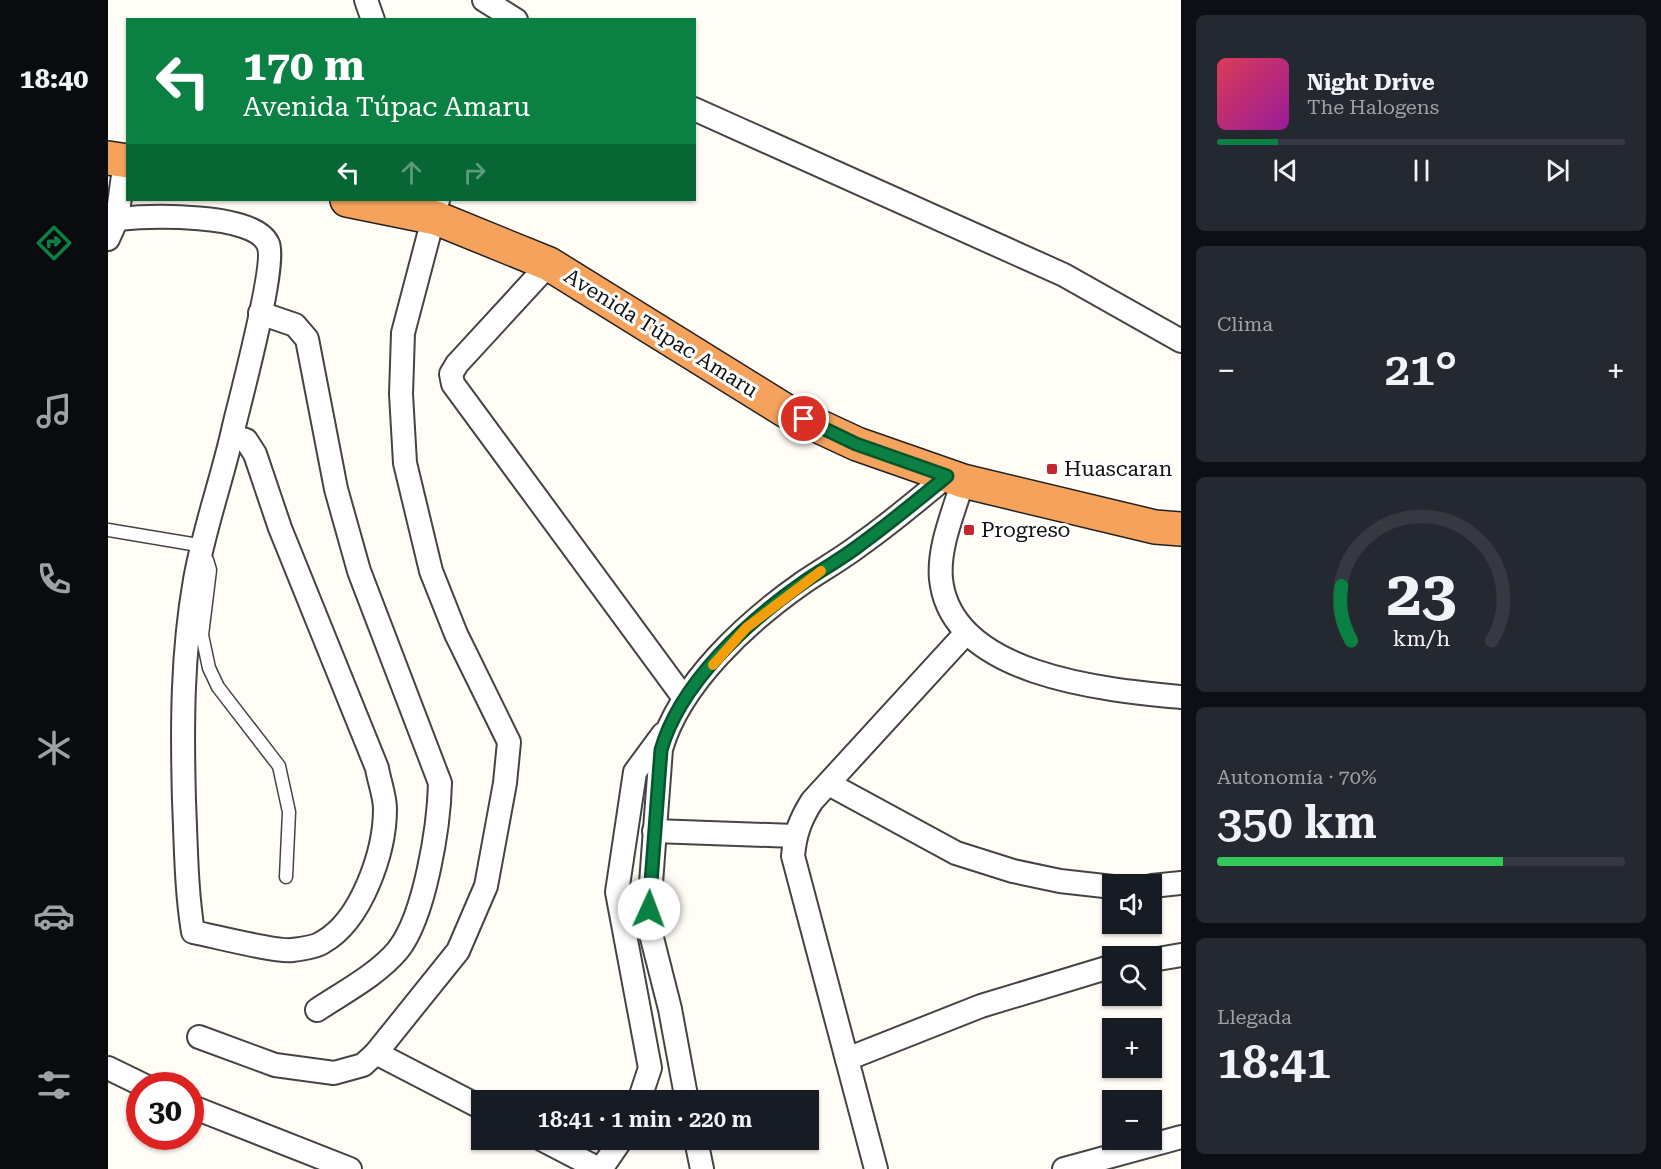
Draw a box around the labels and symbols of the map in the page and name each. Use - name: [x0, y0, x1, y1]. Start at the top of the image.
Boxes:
- street label: Avenida Túpac Amaru: [560, 264, 762, 402]
- pin: [778, 393, 829, 444]
- place label: Huascaran: [1064, 457, 1173, 481]
- marker: Huascaran: [1045, 462, 1059, 476]
- place label: Progreso: [981, 518, 1070, 542]
- marker: Progreso: [962, 523, 976, 537]
- position arrow: [617, 877, 681, 941]
- speed limit sign: 30: [126, 1072, 204, 1150]

